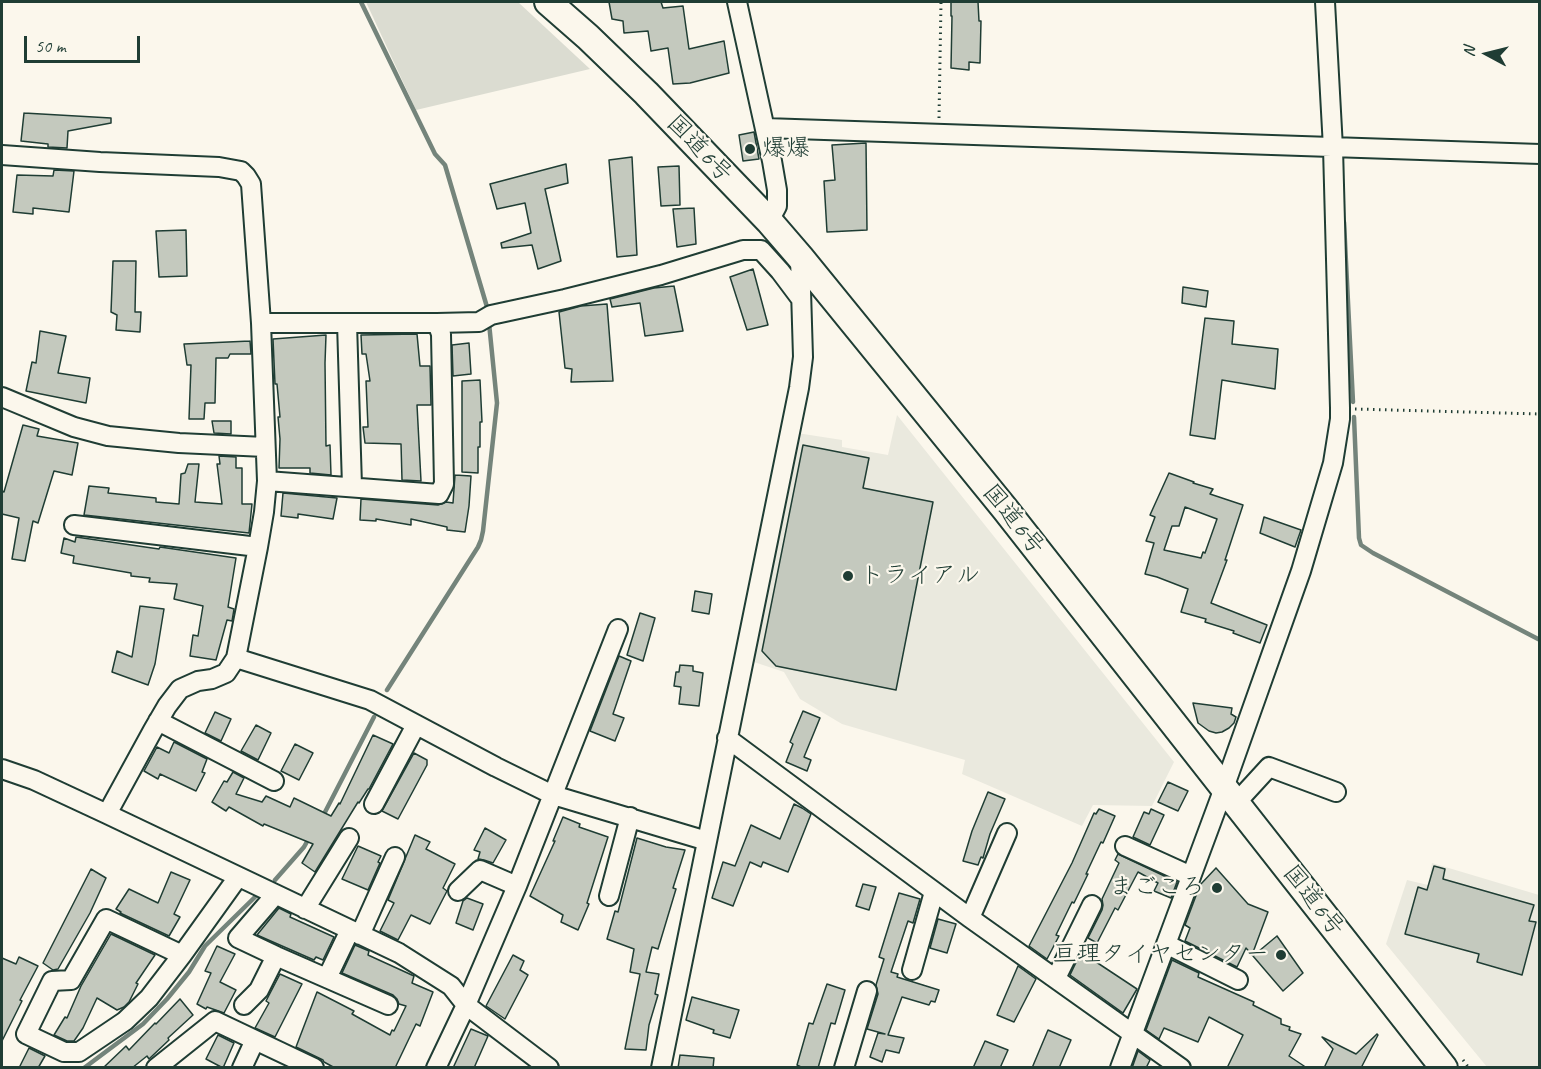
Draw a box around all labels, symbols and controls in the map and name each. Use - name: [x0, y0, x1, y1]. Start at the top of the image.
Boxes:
- scale bar: [27, 24, 142, 62]
- north arrow: [1457, 24, 1517, 84]
- text: 50 m: [35, 35, 66, 57]
- text: N: [1459, 46, 1480, 58]
- street label: 国道6号: [660, 109, 738, 189]
- place label: 爆爆: [762, 135, 810, 163]
- marker: 爆爆: [743, 142, 757, 156]
- street label: 国道6号: [976, 479, 1050, 561]
- place label: トライアル: [860, 562, 980, 590]
- marker: トライアル: [841, 569, 855, 583]
- street label: 国道6号: [1276, 860, 1350, 942]
- place label: まごころ: [1109, 874, 1205, 902]
- marker: まごころ: [1210, 881, 1224, 895]
- place label: 亘理タイヤセンター: [1053, 941, 1269, 969]
- marker: 亘理タイヤセンター: [1274, 948, 1288, 962]

